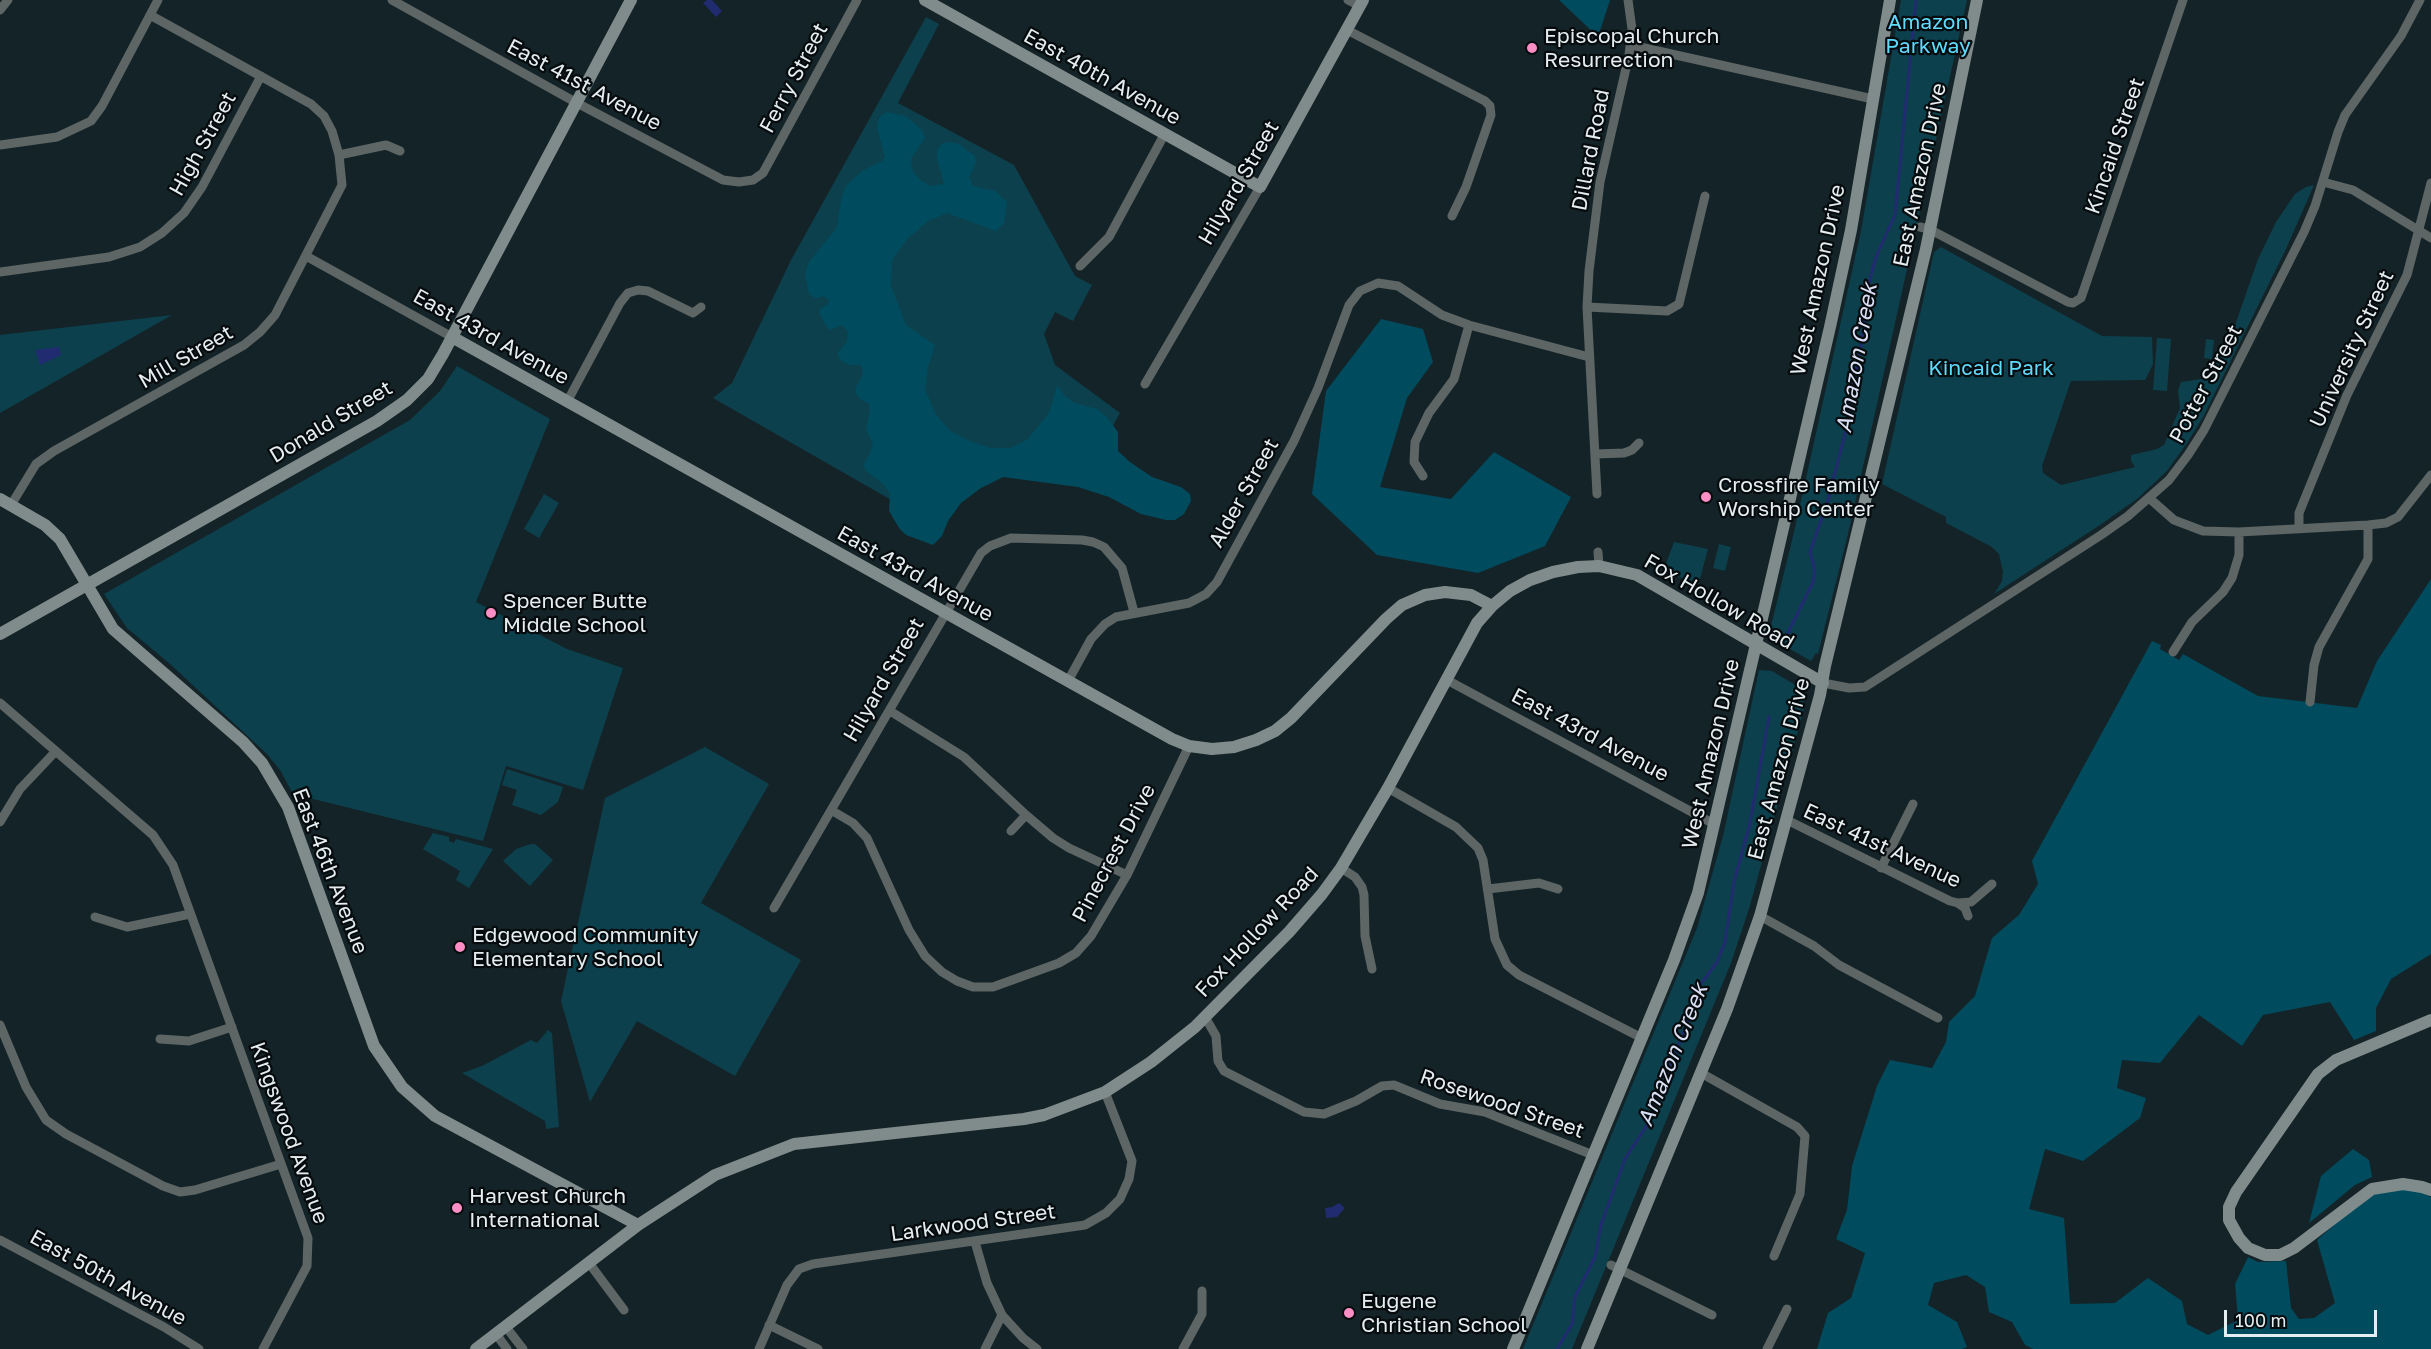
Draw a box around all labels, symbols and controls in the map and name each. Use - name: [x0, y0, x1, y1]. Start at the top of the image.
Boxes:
- park label: Amazon Parkway: [1885, 9, 1971, 59]
- street label: Ferry Street: [755, 19, 833, 137]
- street label: East 40th Avenue: [1019, 23, 1185, 131]
- place label: Episcopal Church Resurrection: [1544, 23, 1720, 73]
- street label: East 41st Avenue: [503, 34, 665, 136]
- marker: Episcopal Church Resurrection: [1525, 41, 1539, 55]
- street label: Kincaid Street: [2080, 75, 2150, 217]
- street label: East Amazon Drive: [1888, 81, 1952, 269]
- street label: Dillard Road: [1567, 87, 1615, 213]
- street label: High Street: [164, 88, 242, 200]
- street label: Hilyard Street: [1193, 116, 1285, 250]
- street label: West Amazon Drive: [1785, 182, 1851, 378]
- street label: University Street: [2305, 266, 2399, 432]
- water label: Amazon Creek: [1831, 281, 1883, 435]
- street label: East 43rd Avenue: [409, 284, 573, 390]
- street label: Mill Street: [134, 320, 238, 394]
- street label: Potter Street: [2164, 320, 2248, 448]
- park label: Kincaid Park: [1928, 355, 2054, 381]
- street label: Donald Street: [265, 375, 397, 469]
- street label: Alder Street: [1204, 434, 1284, 552]
- place label: Crossfire Family Worship Center: [1718, 472, 1880, 522]
- marker: Crossfire Family Worship Center: [1699, 490, 1713, 504]
- street label: East 43rd Avenue: [833, 521, 997, 627]
- street label: Fox Hollow Road: [1639, 549, 1799, 655]
- place label: Spencer Butte Middle School: [503, 588, 647, 638]
- marker: Spencer Butte Middle School: [484, 606, 498, 620]
- street label: Hilyard Street: [838, 613, 930, 747]
- street label: West Amazon Drive: [1677, 656, 1745, 852]
- street label: East Amazon Drive: [1743, 675, 1815, 863]
- street label: East 43rd Avenue: [1507, 683, 1673, 787]
- street label: Pinecrest Drive: [1067, 780, 1161, 926]
- street label: East 46th Avenue: [287, 785, 373, 957]
- street label: East 41st Avenue: [1799, 798, 1965, 894]
- street label: Fox Hollow Road: [1190, 862, 1324, 1002]
- place label: Edgewood Community Elementary School: [472, 922, 698, 972]
- marker: Edgewood Community Elementary School: [453, 940, 467, 954]
- water label: Amazon Creek: [1632, 980, 1714, 1130]
- street label: Kingswood Avenue: [244, 1039, 334, 1227]
- street label: Rosewood Street: [1417, 1064, 1587, 1144]
- place label: Harvest Church International: [469, 1183, 626, 1233]
- street label: Larkwood Street: [889, 1199, 1057, 1247]
- marker: Harvest Church International: [450, 1201, 464, 1215]
- street label: East 50th Avenue: [25, 1225, 191, 1331]
- place label: Eugene Christian School: [1361, 1288, 1527, 1338]
- scale bar: [2227, 1298, 2380, 1336]
- marker: Eugene Christian School: [1342, 1306, 1356, 1320]
- text: 100 m: [2235, 1309, 2286, 1331]

